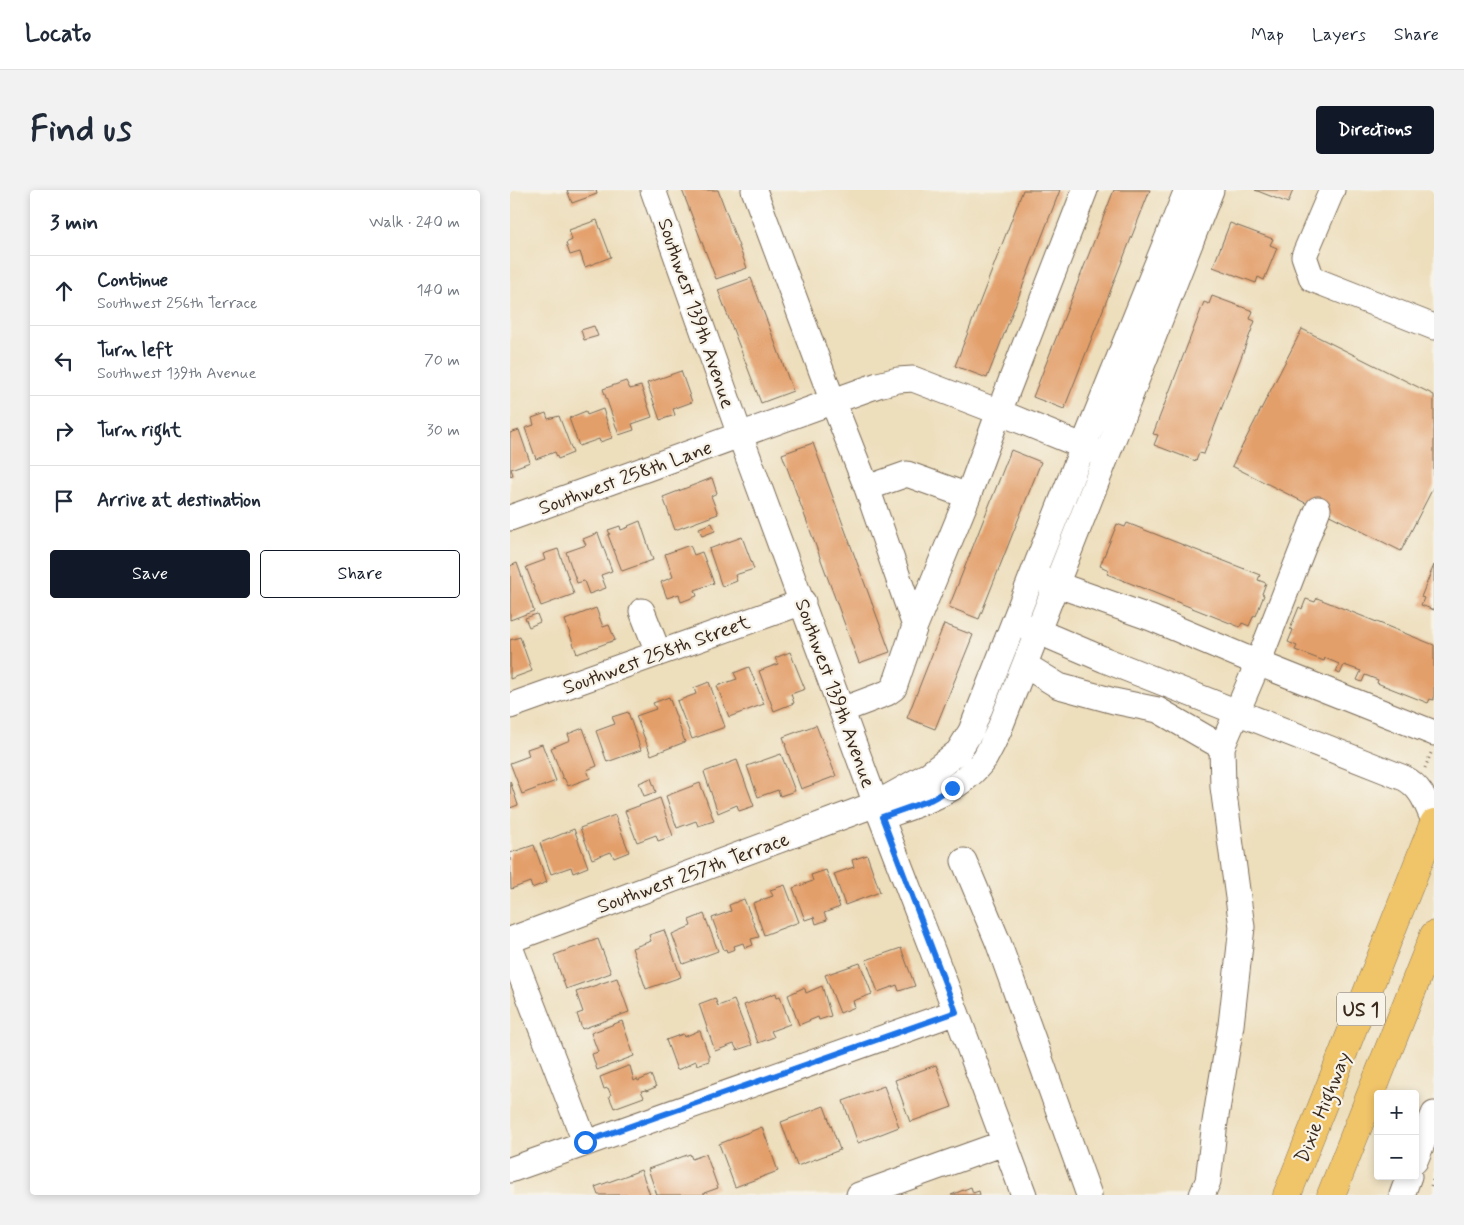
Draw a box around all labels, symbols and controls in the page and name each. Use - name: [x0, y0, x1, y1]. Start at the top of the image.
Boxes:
- text: Locato: [25, 19, 91, 50]
- text: Map: [1251, 23, 1284, 47]
- text: Layers: [1312, 23, 1366, 47]
- text: Share: [1394, 23, 1439, 47]
- button: Directions: [1316, 106, 1434, 154]
- text: Find us: [30, 107, 132, 153]
- text: 3 min: [50, 209, 98, 237]
- text: Walk · 240 m: [369, 212, 460, 233]
- street label: Southwest 139th Avenue: [650, 215, 741, 412]
- text: Continue: [97, 268, 168, 293]
- icon: ahead: [50, 277, 78, 305]
- text: 140 m: [416, 280, 460, 301]
- text: Southwest 256th Terrace: [97, 293, 258, 314]
- text: Turn left: [97, 338, 173, 363]
- icon: left: [50, 347, 78, 375]
- text: 70 m: [424, 350, 460, 371]
- text: Southwest 139th Avenue: [97, 363, 256, 384]
- icon: right: [50, 417, 78, 445]
- text: Turn right: [97, 418, 181, 443]
- text: 30 m: [427, 420, 460, 441]
- street label: Southwest 258th Lane: [535, 434, 716, 522]
- icon: arrive: [50, 487, 78, 515]
- text: Arrive at destination: [97, 488, 261, 513]
- button: Save: [50, 550, 250, 598]
- button: Share: [260, 550, 460, 598]
- street label: Southwest 139th Avenue: [788, 595, 881, 792]
- street label: Southwest 258th Street: [559, 609, 754, 702]
- route end: [941, 777, 964, 800]
- street label: Southwest 257th Terrace: [594, 826, 793, 921]
- road number: US 1: [1337, 992, 1385, 1026]
- street label: Dixie Highway: [1289, 1048, 1360, 1168]
- map controls: [1374, 1090, 1419, 1180]
- button: +: [1374, 1090, 1419, 1135]
- route start: [574, 1131, 597, 1154]
- button: −: [1374, 1135, 1419, 1180]

